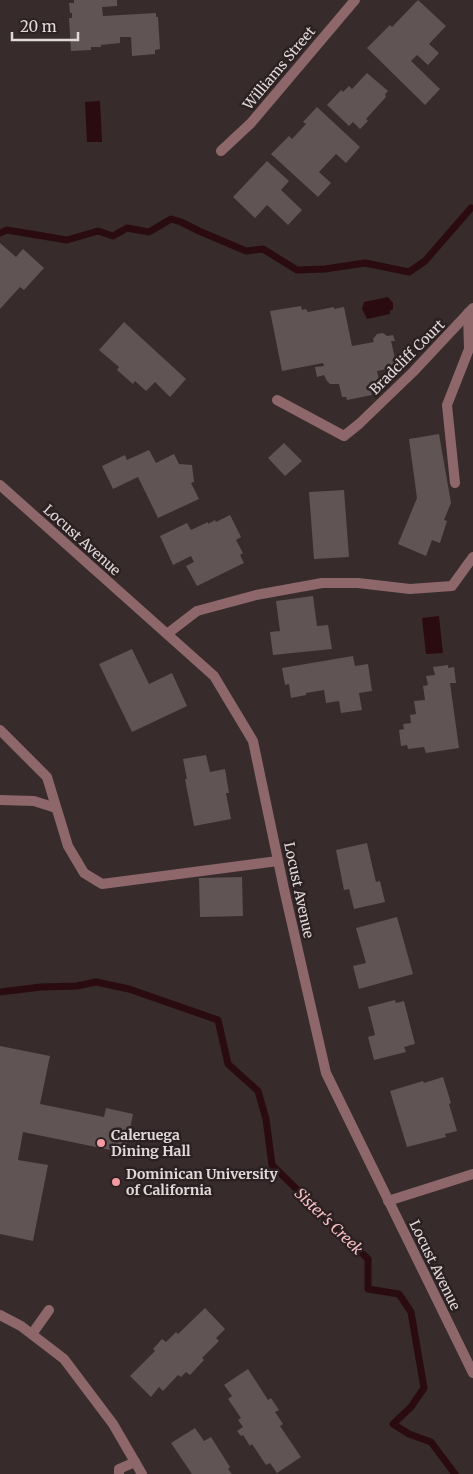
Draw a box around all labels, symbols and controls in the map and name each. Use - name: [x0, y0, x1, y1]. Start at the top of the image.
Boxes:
- scale bar: [12, 10, 79, 42]
- text: 20 m: [20, 17, 57, 36]
- street label: Williams Street: [238, 22, 319, 114]
- street label: Bradcliff Court: [366, 315, 449, 398]
- street label: Locust Avenue: [40, 501, 124, 579]
- street label: Locust Avenue: [280, 840, 318, 940]
- place label: Caleruega Dining Hall: [111, 1126, 191, 1160]
- marker: Caleruega Dining Hall: [95, 1137, 107, 1149]
- place label: Dominican University of California: [126, 1165, 279, 1199]
- marker: Dominican University of California: [110, 1176, 122, 1188]
- water label: Sister's Creek: [291, 1184, 368, 1259]
- street label: Locust Avenue: [405, 1217, 465, 1313]

